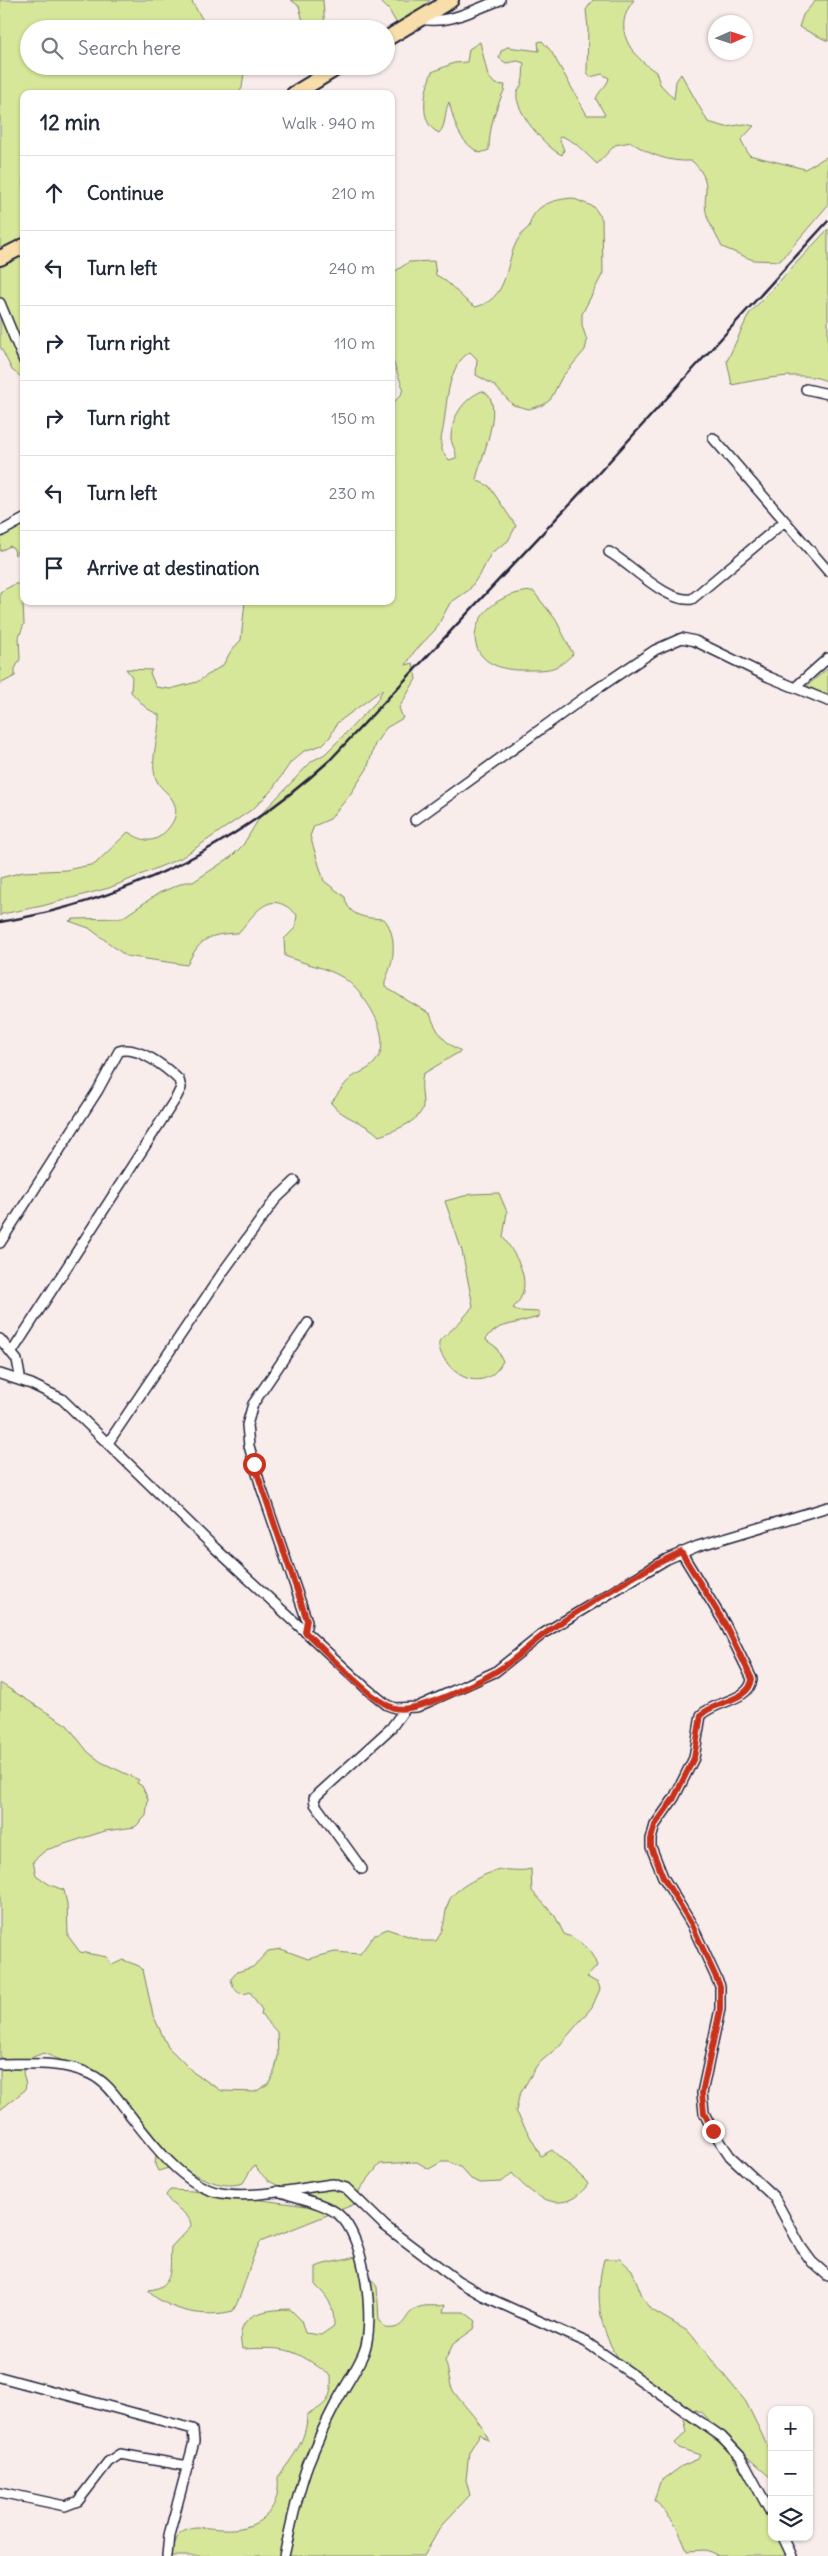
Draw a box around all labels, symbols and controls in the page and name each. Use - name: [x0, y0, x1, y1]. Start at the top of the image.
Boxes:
- north arrow: [708, 15, 753, 60]
- search box: [20, 20, 395, 75]
- icon: search: [38, 34, 66, 62]
- text: Search here: [78, 36, 181, 60]
- text: 12 min: [40, 109, 100, 136]
- text: Walk · 940 m: [282, 113, 375, 133]
- icon: ahead: [40, 179, 68, 207]
- text: Continue: [87, 181, 164, 205]
- text: 210 m: [332, 183, 375, 203]
- icon: left: [40, 254, 68, 282]
- text: Turn left: [87, 256, 157, 280]
- text: 240 m: [329, 258, 375, 278]
- icon: right: [40, 329, 68, 357]
- text: Turn right: [87, 331, 170, 355]
- text: 110 m: [334, 333, 375, 353]
- icon: right: [40, 404, 68, 432]
- text: Turn right: [87, 406, 170, 430]
- text: 150 m: [331, 408, 375, 428]
- icon: left: [40, 479, 68, 507]
- text: Turn left: [87, 481, 157, 505]
- text: 230 m: [329, 483, 375, 503]
- icon: arrive: [40, 554, 68, 582]
- text: Arrive at destination: [87, 556, 260, 580]
- route start: [243, 1453, 266, 1476]
- route end: [702, 2120, 725, 2143]
- map controls: [768, 2406, 813, 2541]
- button: +: [768, 2406, 813, 2451]
- button: −: [768, 2451, 813, 2496]
- button: layers: [768, 2496, 813, 2541]

